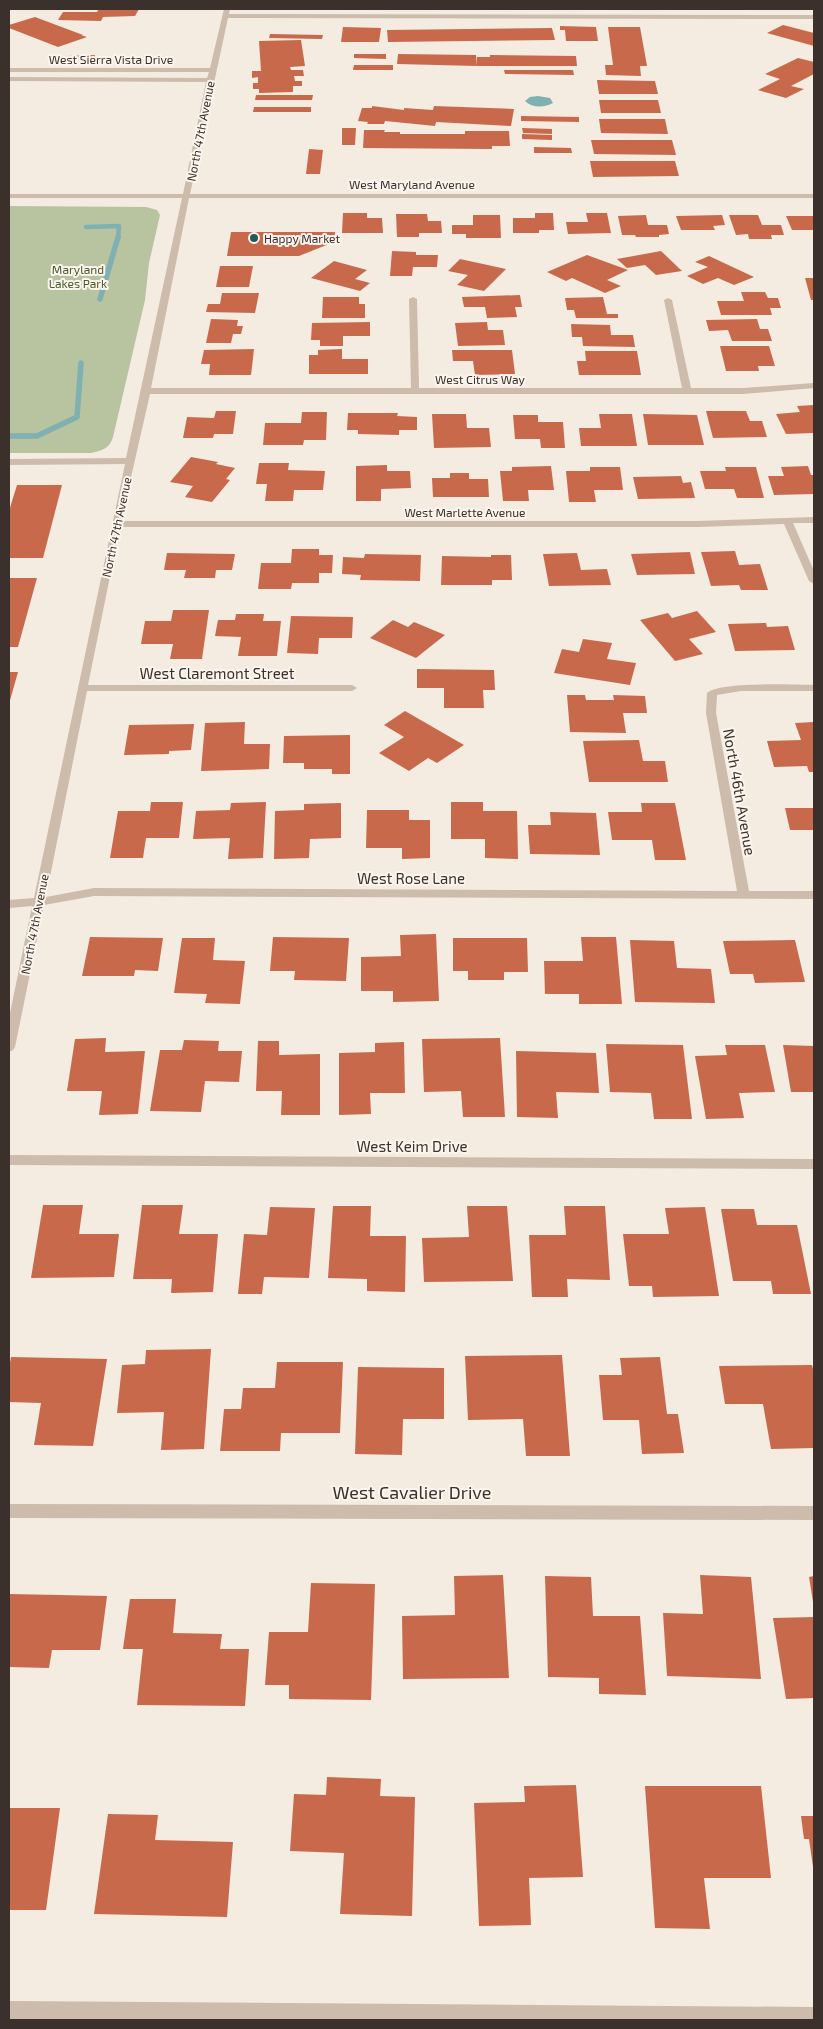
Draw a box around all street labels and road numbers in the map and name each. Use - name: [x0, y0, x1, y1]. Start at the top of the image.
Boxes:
- street label: West Sierra Vista Drive: [49, 52, 173, 66]
- street label: North 47th Avenue: [183, 80, 217, 182]
- street label: West Maryland Avenue: [349, 177, 475, 191]
- street label: West Citrus Way: [435, 372, 526, 386]
- street label: North 47th Avenue: [99, 476, 133, 578]
- street label: West Marlette Avenue: [404, 505, 526, 519]
- street label: West Claremont Street: [140, 664, 295, 682]
- street label: North 46th Avenue: [720, 727, 760, 857]
- street label: West Rose Lane: [357, 869, 465, 887]
- street label: North 47th Avenue: [17, 873, 51, 975]
- street label: West Keim Drive: [356, 1137, 468, 1155]
- street label: West Cavalier Drive: [333, 1481, 491, 1503]

